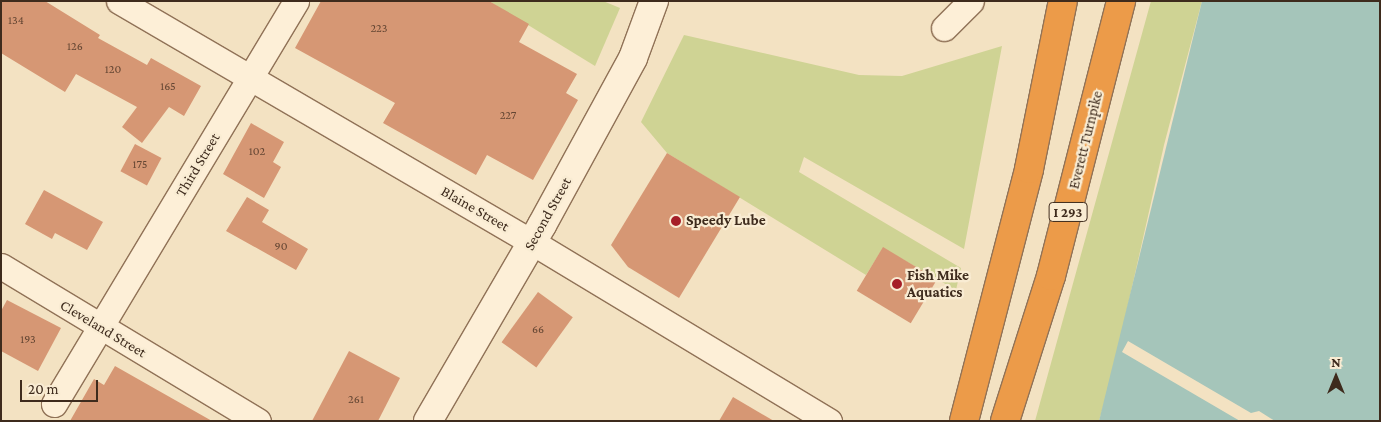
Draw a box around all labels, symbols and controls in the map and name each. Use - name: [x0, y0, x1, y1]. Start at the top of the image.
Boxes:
- house number: 134: [8, 14, 24, 28]
- house number: 223: [370, 22, 388, 36]
- house number: 126: [67, 40, 83, 54]
- house number: 120: [105, 63, 121, 77]
- house number: 165: [160, 80, 176, 94]
- street label: Everett Turnpike: [1065, 89, 1107, 191]
- house number: 227: [500, 109, 516, 123]
- street label: Third Street: [172, 130, 224, 200]
- house number: 102: [249, 145, 265, 159]
- house number: 175: [132, 158, 148, 172]
- street label: Second Street: [520, 174, 576, 254]
- street label: Blaine Street: [438, 182, 512, 236]
- road number: I 293: [1048, 200, 1088, 223]
- place label: Speedy Lube: [686, 212, 766, 230]
- marker: Speedy Lube: [670, 215, 682, 227]
- house number: 90: [275, 240, 287, 254]
- place label: Fish Mike Aquatics: [907, 266, 969, 301]
- marker: Fish Mike Aquatics: [891, 278, 903, 290]
- street label: Cleveland Street: [57, 296, 149, 362]
- house number: 66: [532, 323, 544, 337]
- house number: 193: [20, 333, 36, 347]
- north arrow: [1311, 352, 1361, 402]
- text: N: [1331, 354, 1341, 370]
- scale bar: [22, 370, 100, 402]
- text: 20 m: [28, 381, 59, 397]
- house number: 261: [348, 393, 364, 407]

